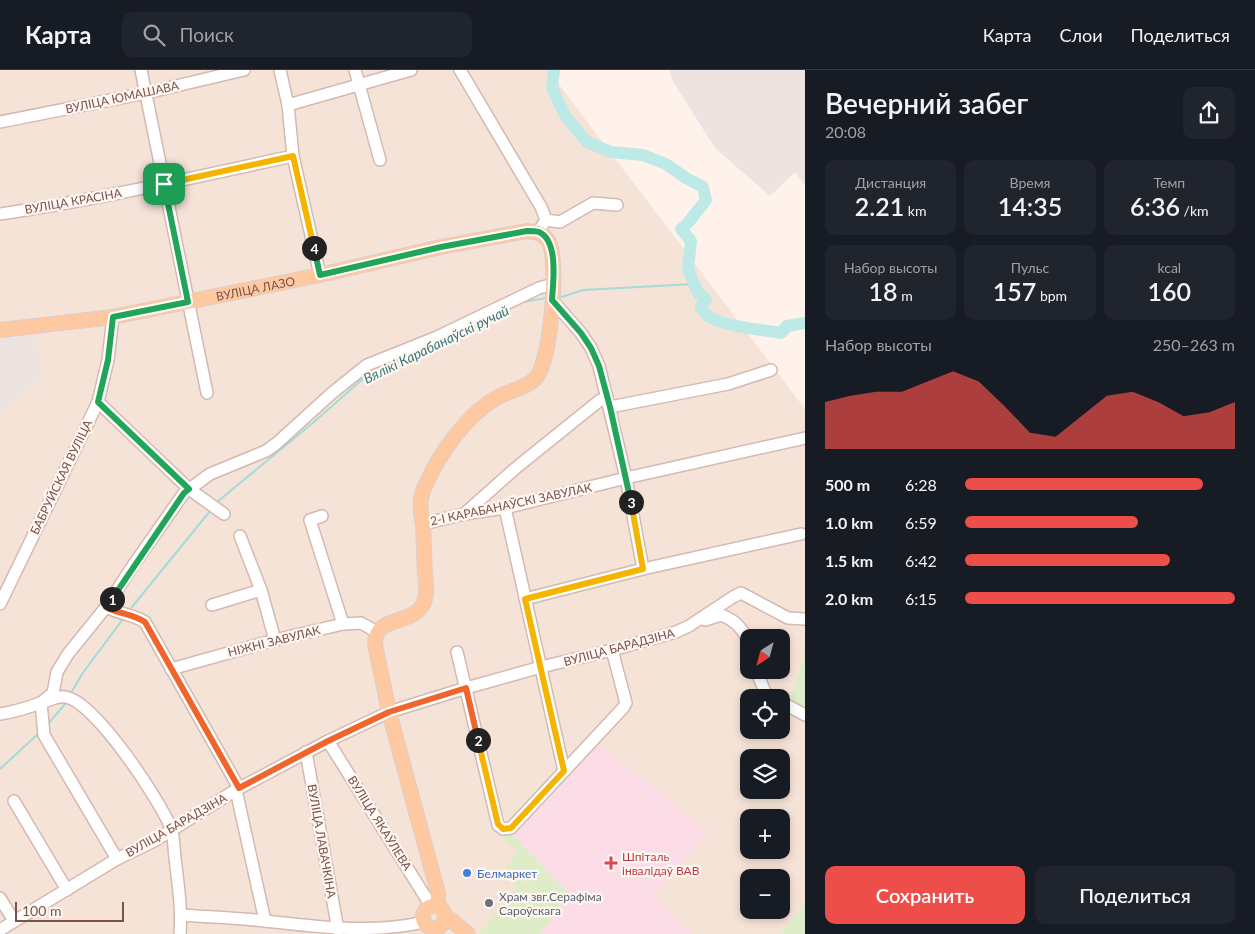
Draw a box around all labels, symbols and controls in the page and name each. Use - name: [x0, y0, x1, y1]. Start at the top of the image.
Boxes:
- search box: [122, 12, 472, 57]
- text: Карта: [25, 20, 92, 49]
- icon: search: [140, 21, 168, 49]
- text: Поиск: [180, 23, 234, 46]
- text: Карта: [983, 24, 1031, 46]
- text: Слои: [1059, 24, 1103, 46]
- text: Поделиться: [1131, 24, 1230, 46]
- street label: ВУЛІЦА ЮМАШАВА: [64, 77, 181, 116]
- text: Вечерний забег: [825, 86, 1028, 120]
- button: share: [1183, 87, 1235, 139]
- text: 20:08: [825, 122, 866, 141]
- pin: [143, 163, 185, 205]
- icon: arrive: [150, 170, 178, 198]
- text: Дистанция: [855, 174, 926, 191]
- text: Время: [1010, 174, 1050, 191]
- text: Темп: [1153, 174, 1185, 191]
- street label: ВУЛІЦА КРАСІНА: [23, 185, 124, 217]
- text: 2.21: [855, 191, 904, 221]
- text: 14:35: [998, 191, 1062, 221]
- text: 6:36: [1130, 191, 1180, 221]
- text: km: [904, 202, 926, 219]
- text: /km: [1180, 202, 1209, 219]
- pin: 4: [302, 236, 326, 260]
- text: 4: [310, 240, 319, 257]
- text: Набор высоты: [844, 259, 937, 276]
- text: Пульс: [1011, 259, 1049, 276]
- text: kcal: [1157, 259, 1181, 276]
- street label: ВУЛІЦА ЛАЗО: [214, 273, 297, 303]
- text: 18: [869, 276, 898, 306]
- text: 157: [993, 276, 1036, 306]
- text: 160: [1148, 276, 1191, 306]
- text: m: [898, 287, 913, 304]
- text: bpm: [1036, 287, 1067, 304]
- water label: Вялікі Карабанаўскі ручай: [360, 301, 512, 387]
- text: Набор высоты: [825, 335, 932, 354]
- text: 250–263 m: [1153, 335, 1235, 354]
- street label: БАБРУЙСКАЯ ВУЛІЦА: [27, 416, 96, 537]
- text: 500 m: [825, 475, 870, 494]
- text: 6:28: [905, 475, 937, 494]
- street label: 2-І КАРАБАНАЎСКІ ЗАВУЛАК: [429, 480, 593, 528]
- pin: 3: [618, 490, 644, 514]
- text: 3: [627, 494, 636, 511]
- text: 1.0 km: [825, 513, 873, 532]
- text: 6:59: [905, 513, 937, 532]
- text: 1.5 km: [825, 551, 873, 570]
- text: 6:42: [905, 551, 937, 570]
- pin: 1: [100, 586, 124, 612]
- text: 2.0 km: [825, 589, 873, 608]
- text: 6:15: [905, 589, 937, 608]
- text: 1: [108, 591, 117, 608]
- street label: НІЖНІ ЗАВУЛАК: [226, 622, 322, 660]
- street label: ВУЛІЦА БАРАДЗІНА: [562, 625, 677, 669]
- north arrow: [740, 629, 790, 679]
- map controls: [740, 629, 790, 919]
- button: locate: [740, 689, 790, 739]
- pin: 2: [466, 728, 490, 752]
- text: 2: [474, 732, 483, 749]
- button: layers: [740, 749, 790, 799]
- street label: ВУЛІЦА ЯКАЎЛЕВА: [345, 773, 416, 874]
- street label: ВУЛІЦА ЛАВАЧКІНА: [305, 783, 340, 900]
- street label: ВУЛІЦА БАРАДЗІНА: [123, 789, 230, 860]
- button: +: [740, 809, 790, 859]
- place label: Шпіталь інвалідаў ВАВ: [622, 849, 700, 878]
- marker: Шпіталь інвалідаў ВАВ: [604, 856, 618, 870]
- place label: Белмаркет: [477, 866, 537, 881]
- button: Сохранить: [825, 866, 1025, 924]
- button: Поделиться: [1035, 866, 1235, 924]
- marker: Белмаркет: [461, 867, 473, 879]
- button: −: [740, 869, 790, 919]
- place label: Храм звг.Серафіма Сароўскага: [499, 889, 602, 918]
- marker: Храм звг.Серафіма Сароўскага: [483, 897, 495, 909]
- scale bar: [15, 899, 124, 922]
- text: 100 m: [22, 902, 61, 919]

